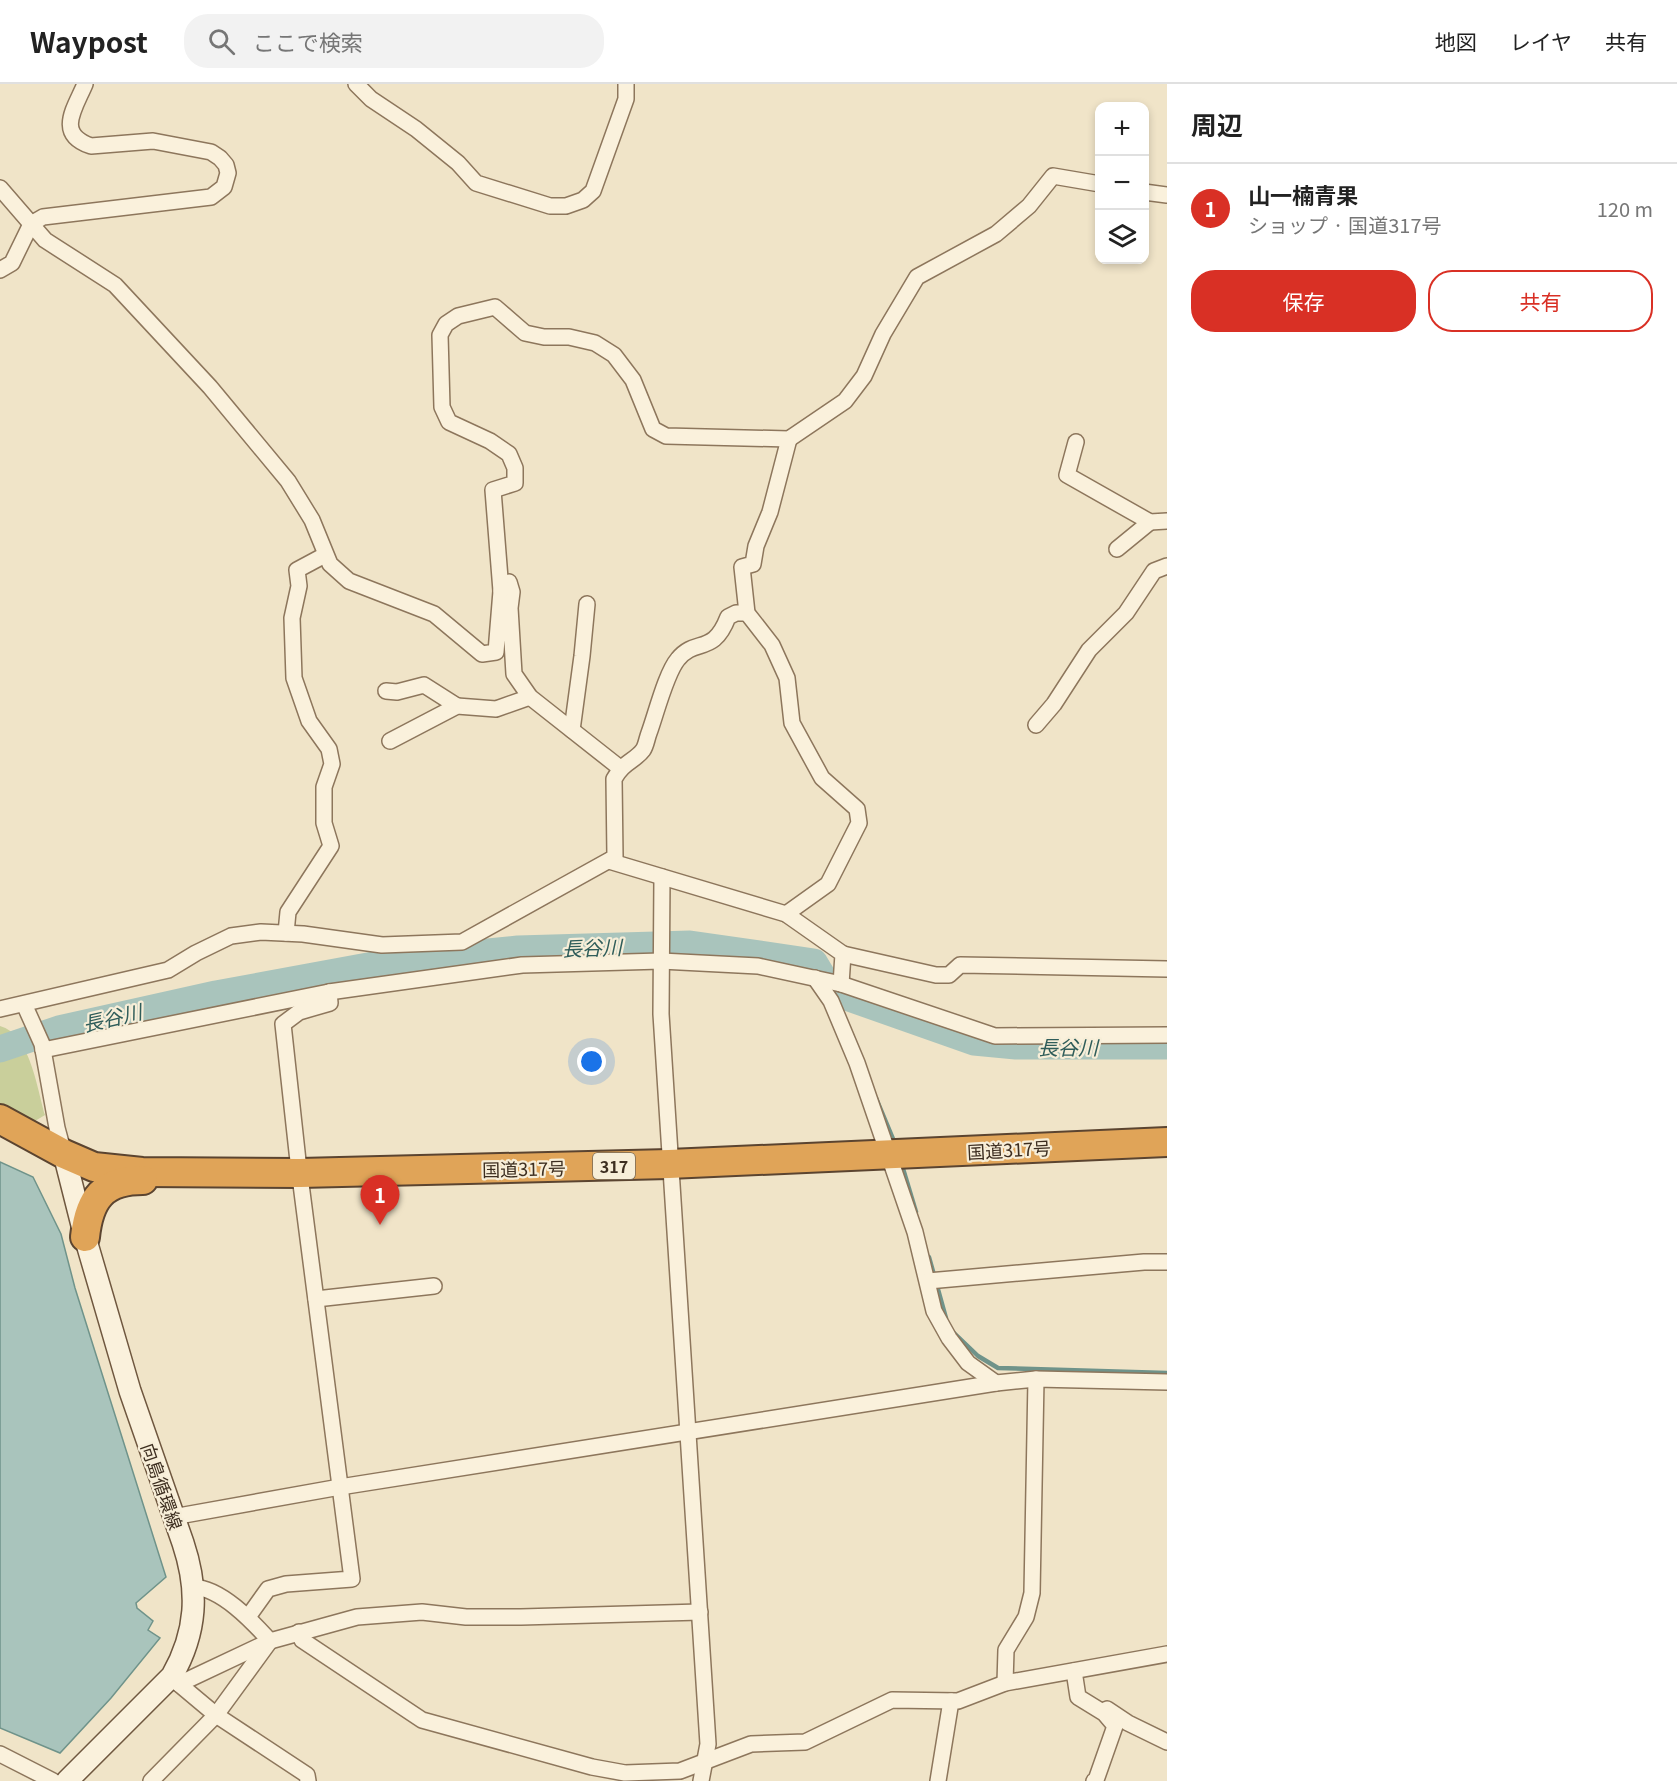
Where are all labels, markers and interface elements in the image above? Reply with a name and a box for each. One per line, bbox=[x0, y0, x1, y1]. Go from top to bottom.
search box bbox=[184, 14, 604, 68]
text: Waypost bbox=[30, 21, 148, 61]
icon: search bbox=[205, 25, 238, 58]
text: ここで検索 bbox=[253, 25, 363, 57]
text: 地図 bbox=[1435, 26, 1477, 56]
text: レイヤ bbox=[1510, 26, 1572, 56]
text: 共有 bbox=[1605, 26, 1647, 56]
map controls bbox=[1095, 102, 1149, 264]
button: + bbox=[1095, 102, 1149, 156]
text: 周辺 bbox=[1191, 105, 1243, 142]
button: − bbox=[1095, 156, 1149, 210]
text: 山一楠青果 bbox=[1248, 178, 1358, 210]
text: 1 bbox=[1205, 194, 1216, 223]
text: 120 m bbox=[1597, 194, 1653, 223]
button: layers bbox=[1095, 210, 1149, 264]
text: ショップ · 国道317号 bbox=[1248, 210, 1441, 239]
button: 保存 bbox=[1191, 270, 1416, 332]
button: 共有 bbox=[1428, 270, 1653, 332]
water label: 長谷川 bbox=[562, 931, 624, 963]
water label: 長谷川 bbox=[80, 996, 146, 1038]
water label: 長谷川 bbox=[1038, 1032, 1100, 1061]
your location bbox=[577, 1047, 606, 1076]
street label: 国道317号 bbox=[966, 1134, 1052, 1164]
road number: 317 bbox=[593, 1153, 635, 1179]
street label: 国道317号 bbox=[482, 1154, 566, 1182]
pin: 1 bbox=[360, 1176, 400, 1225]
street label: 向島循環線 bbox=[136, 1439, 190, 1533]

